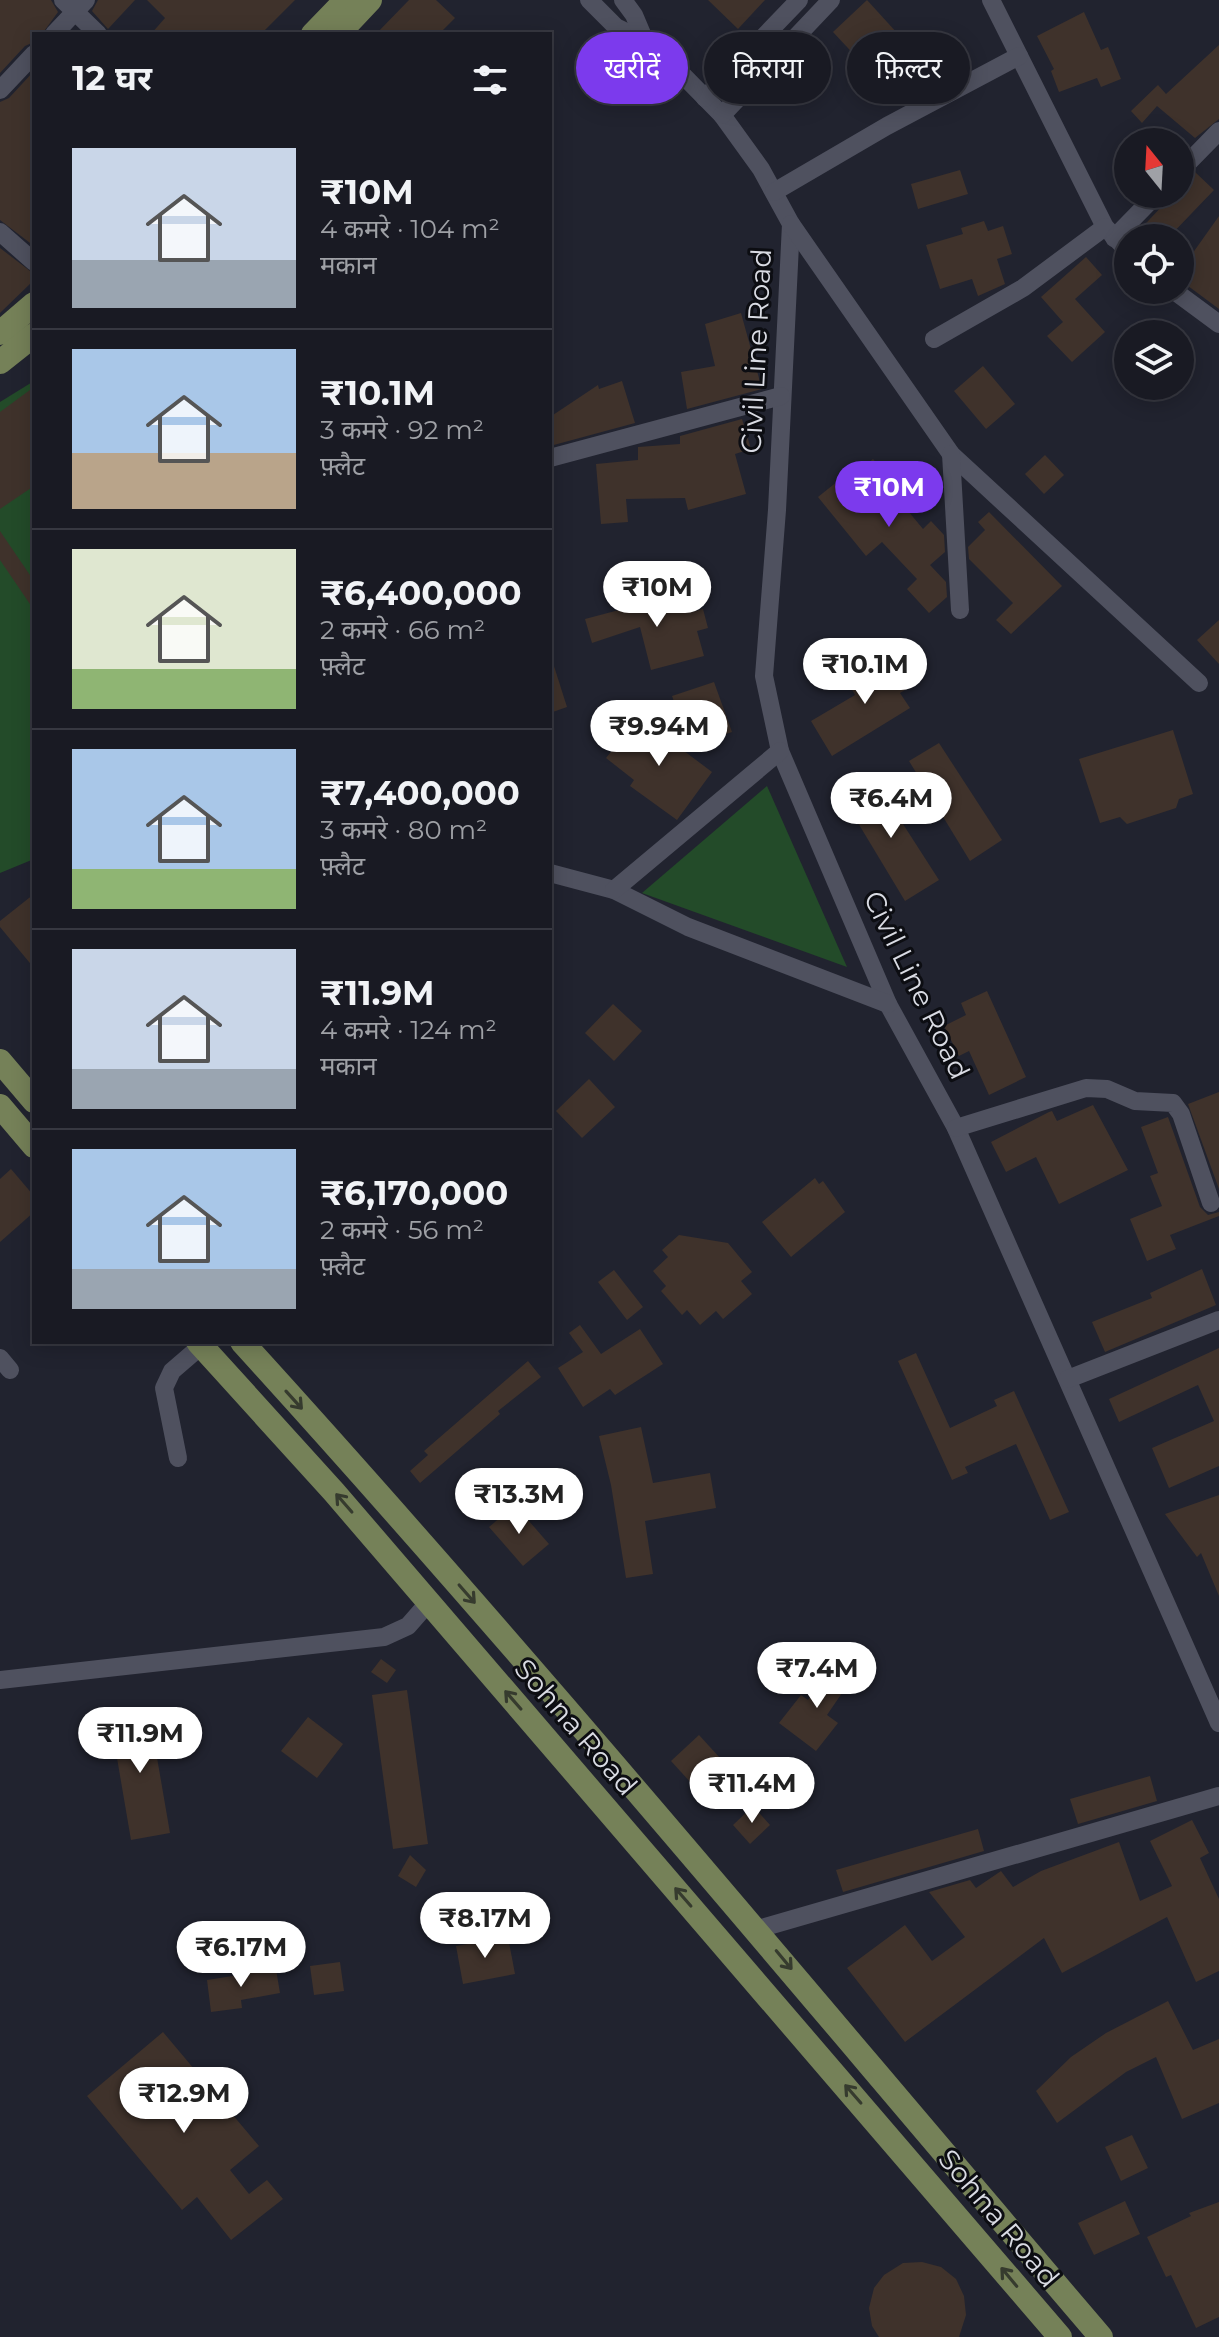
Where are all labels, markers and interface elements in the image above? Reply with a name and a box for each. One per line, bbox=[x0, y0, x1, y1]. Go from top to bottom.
chip: खरीदें bbox=[576, 32, 688, 104]
chip: किराया bbox=[704, 32, 831, 104]
chip: फ़िल्टर bbox=[847, 32, 970, 104]
text: 12 घर bbox=[72, 57, 152, 99]
icon: filters bbox=[468, 58, 512, 102]
north arrow bbox=[1114, 128, 1194, 208]
map controls bbox=[1114, 128, 1194, 400]
text: ₹10M bbox=[320, 171, 414, 213]
icon: home bbox=[136, 180, 232, 276]
text: 4 कमरे · 104 m² bbox=[320, 213, 500, 245]
button: locate bbox=[1114, 224, 1194, 304]
street label: Civil Line Road bbox=[734, 248, 778, 454]
text: मकान bbox=[320, 249, 377, 281]
button: layers bbox=[1114, 320, 1194, 400]
text: ₹10.1M bbox=[320, 372, 435, 414]
icon: home bbox=[136, 381, 232, 477]
text: 3 कमरे · 92 m² bbox=[320, 414, 484, 446]
text: फ़्लैट bbox=[320, 450, 365, 482]
pin: ₹10M bbox=[842, 461, 936, 529]
text: ₹10M bbox=[853, 471, 925, 503]
pin: ₹10M bbox=[610, 561, 704, 629]
text: ₹10M bbox=[621, 571, 693, 603]
text: ₹6,400,000 bbox=[320, 572, 522, 614]
icon: home bbox=[136, 581, 232, 677]
text: 2 कमरे · 66 m² bbox=[320, 614, 485, 646]
pin: ₹10.1M bbox=[800, 638, 930, 706]
text: ₹10.1M bbox=[821, 648, 909, 680]
text: फ़्लैट bbox=[320, 650, 365, 682]
pin: ₹9.94M bbox=[594, 700, 724, 768]
text: ₹9.94M bbox=[608, 710, 710, 742]
text: ₹7,400,000 bbox=[320, 772, 520, 814]
pin: ₹6.4M bbox=[835, 772, 947, 840]
icon: home bbox=[136, 781, 232, 877]
text: ₹6.4M bbox=[849, 782, 933, 814]
text: 3 कमरे · 80 m² bbox=[320, 814, 487, 846]
text: फ़्लैट bbox=[320, 850, 365, 882]
street label: Civil Line Road bbox=[857, 885, 977, 1085]
text: ₹11.9M bbox=[320, 972, 435, 1014]
icon: home bbox=[136, 981, 232, 1077]
text: 4 कमरे · 124 m² bbox=[320, 1014, 497, 1046]
text: मकान bbox=[320, 1050, 377, 1082]
text: ₹6,170,000 bbox=[320, 1172, 508, 1214]
icon: home bbox=[136, 1181, 232, 1277]
text: 2 कमरे · 56 m² bbox=[320, 1214, 484, 1246]
text: फ़्लैट bbox=[320, 1250, 365, 1282]
one-way arrow bbox=[285, 1389, 303, 1409]
pin: ₹13.3M bbox=[454, 1468, 584, 1536]
text: ₹13.3M bbox=[473, 1478, 565, 1510]
one-way arrow bbox=[335, 1493, 353, 1513]
one-way arrow bbox=[457, 1584, 475, 1604]
pin: ₹7.4M bbox=[761, 1642, 873, 1710]
street label: Sohna Road bbox=[508, 1652, 644, 1802]
text: ₹7.4M bbox=[775, 1652, 859, 1684]
one-way arrow bbox=[504, 1690, 522, 1711]
pin: ₹11.9M bbox=[75, 1707, 205, 1775]
text: ₹11.9M bbox=[96, 1717, 184, 1749]
pin: ₹11.4M bbox=[687, 1757, 817, 1825]
text: ₹11.4M bbox=[708, 1767, 796, 1799]
one-way arrow bbox=[674, 1887, 692, 1908]
pin: ₹8.17M bbox=[420, 1892, 550, 1960]
text: ₹8.17M bbox=[438, 1902, 532, 1934]
pin: ₹6.17M bbox=[176, 1921, 306, 1989]
text: ₹6.17M bbox=[195, 1931, 287, 1963]
one-way arrow bbox=[775, 1949, 792, 1970]
pin: ₹12.9M bbox=[119, 2067, 249, 2135]
text: ₹12.9M bbox=[138, 2077, 231, 2109]
one-way arrow bbox=[844, 2084, 862, 2104]
street label: Sohna Road bbox=[931, 2142, 1067, 2294]
one-way arrow bbox=[1000, 2268, 1018, 2288]

